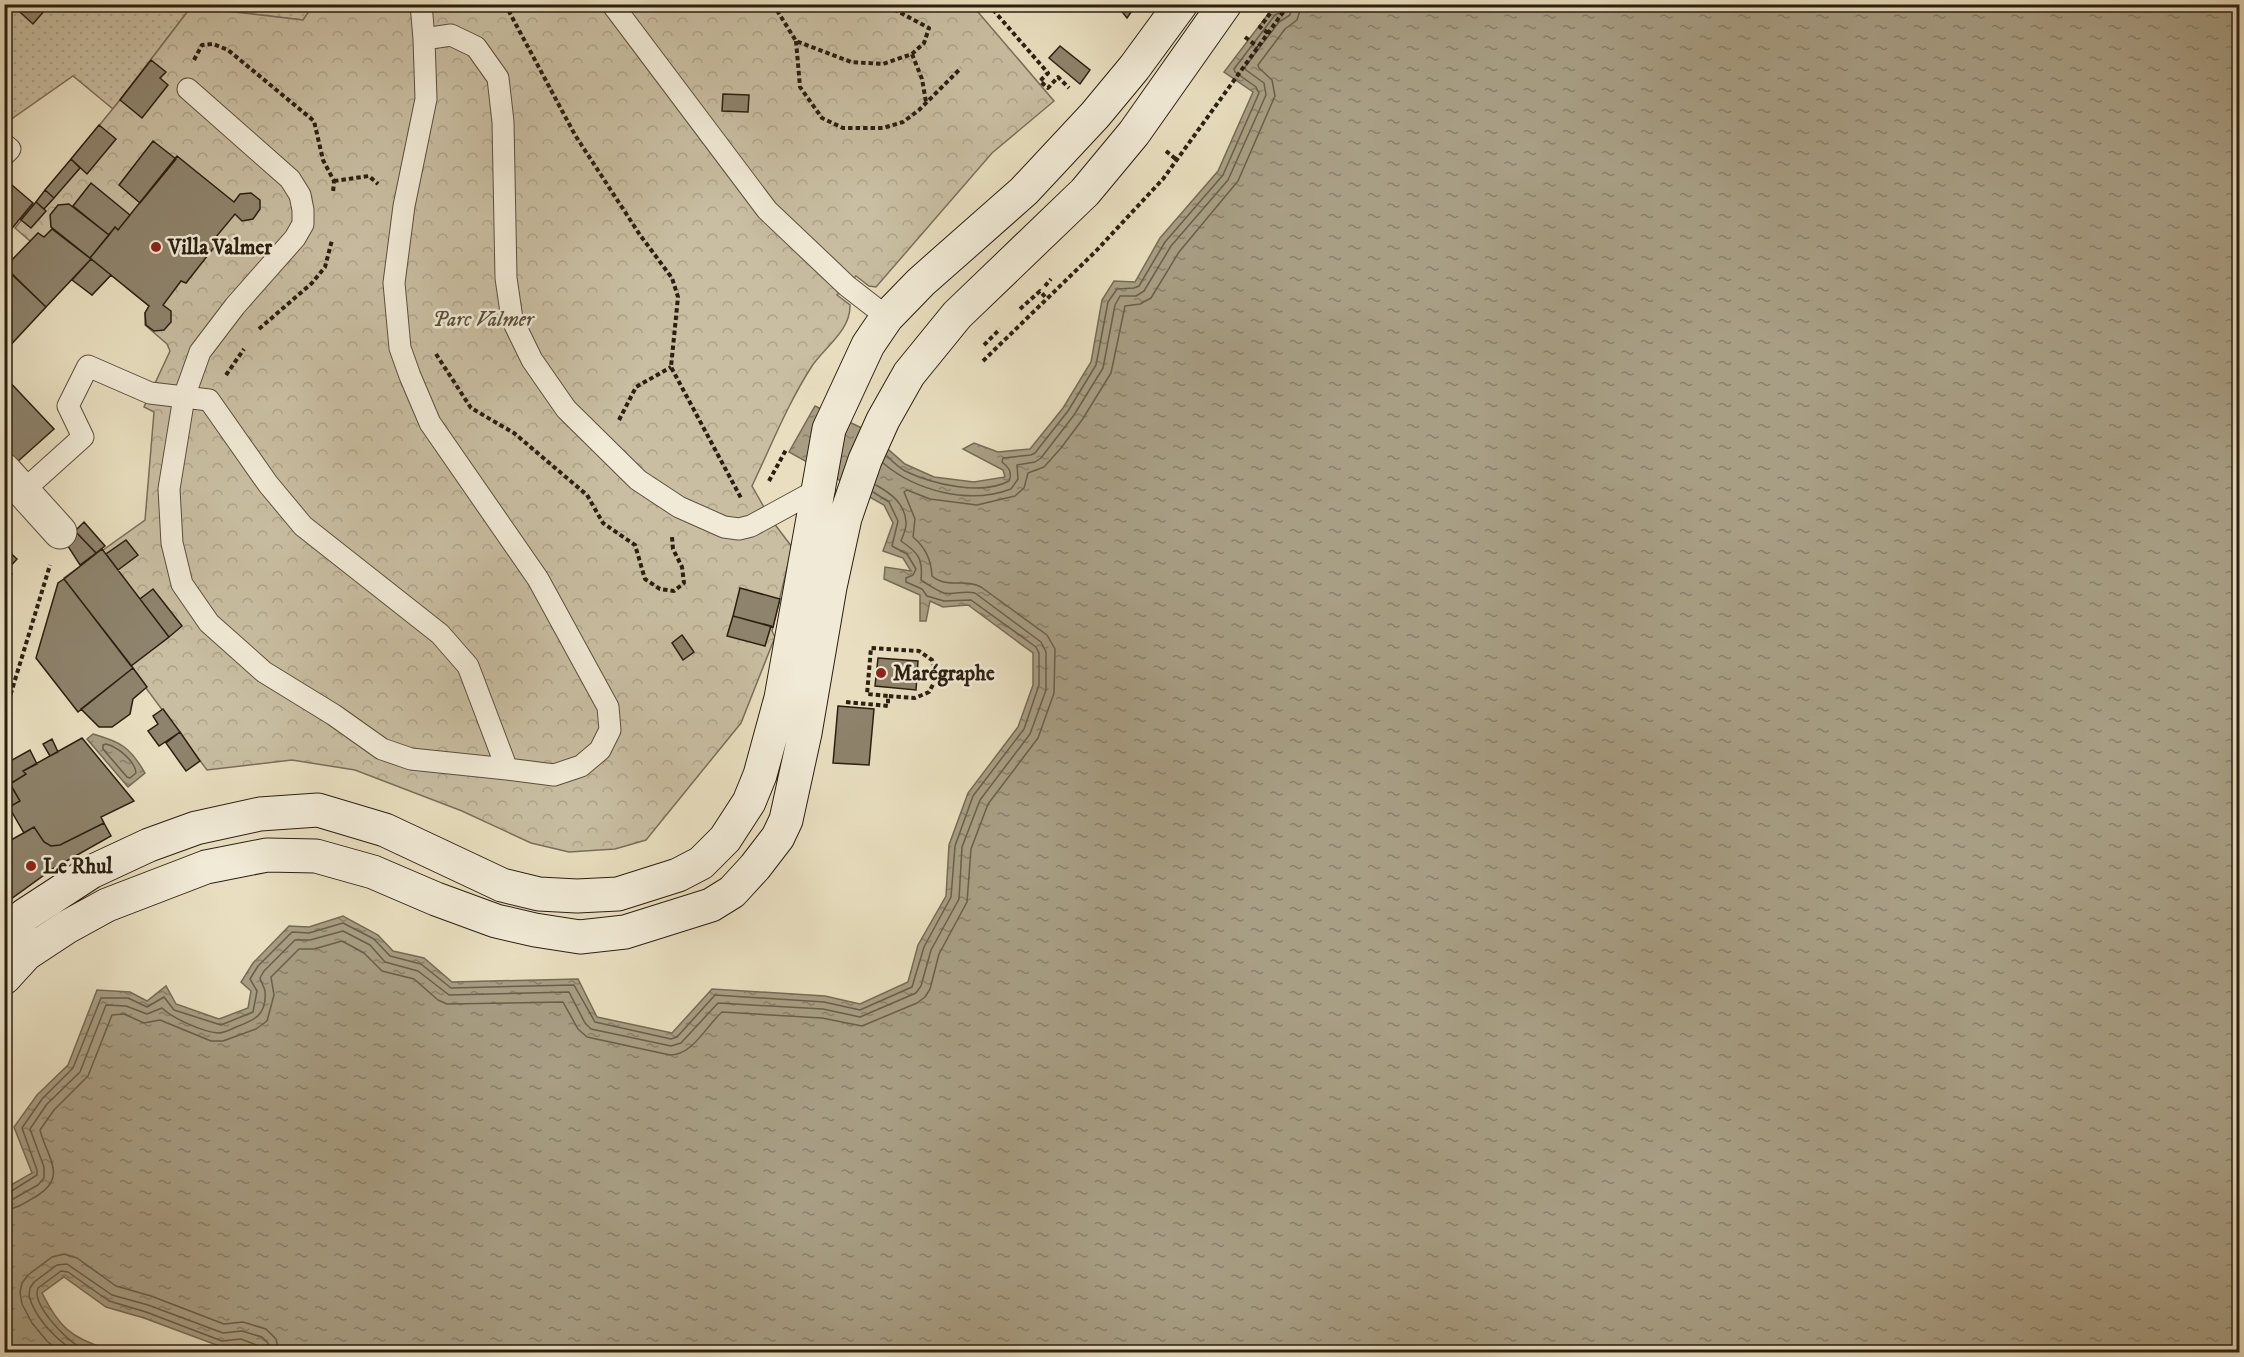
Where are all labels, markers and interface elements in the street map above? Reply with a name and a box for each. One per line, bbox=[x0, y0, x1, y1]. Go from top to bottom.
place label: Villa Valmer bbox=[167, 235, 273, 261]
marker: Villa Valmer bbox=[149, 240, 163, 254]
park label: Parc Valmer bbox=[433, 307, 535, 333]
place label: Marégraphe bbox=[893, 661, 995, 687]
marker: Marégraphe bbox=[874, 666, 888, 680]
place label: Le Rhul bbox=[43, 854, 113, 880]
marker: Le Rhul bbox=[24, 859, 38, 873]

